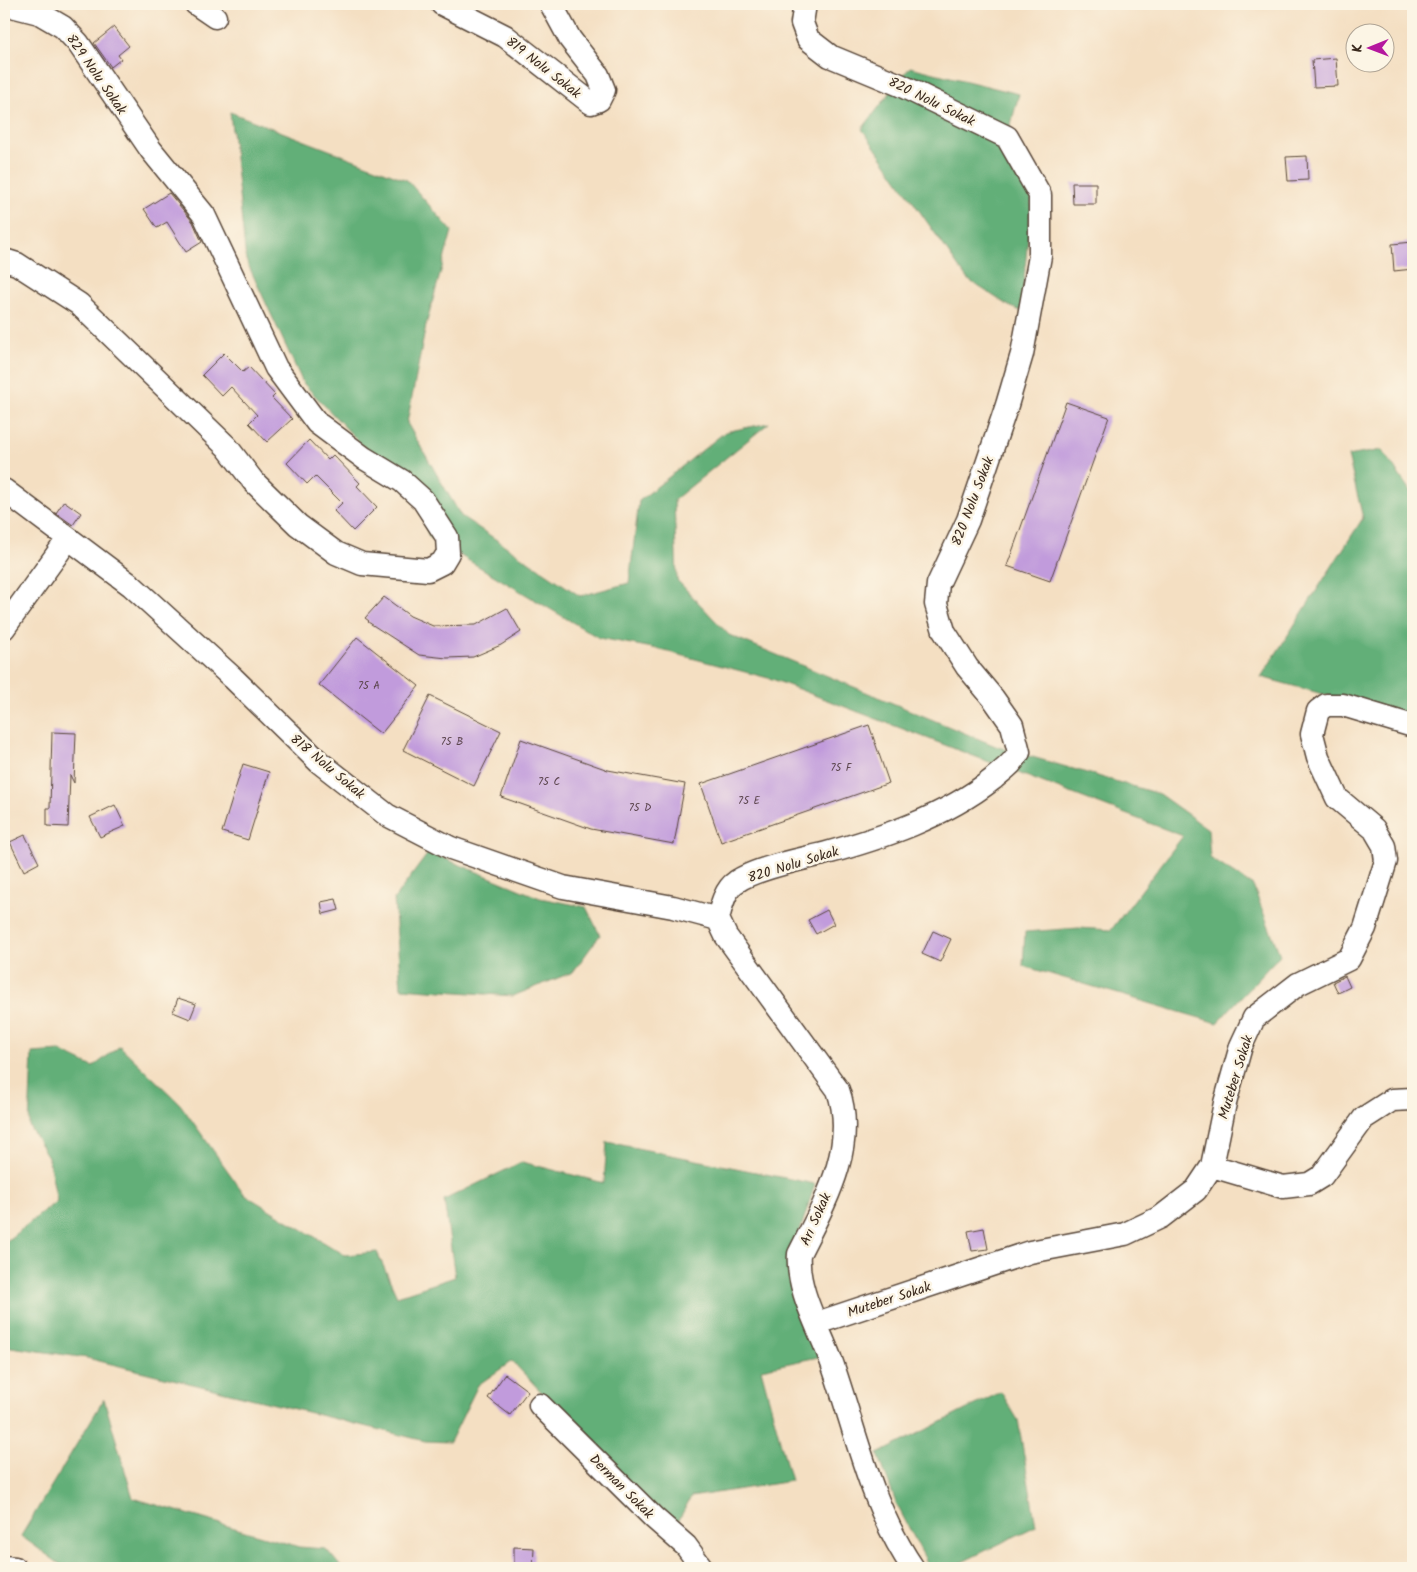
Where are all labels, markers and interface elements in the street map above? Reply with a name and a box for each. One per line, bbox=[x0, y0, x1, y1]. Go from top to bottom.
north arrow bbox=[1344, 22, 1394, 72]
street label: 829 Nolu Sokak bbox=[60, 30, 132, 120]
street label: 819 Nolu Sokak bbox=[501, 31, 586, 105]
text: K bbox=[1347, 43, 1369, 53]
street label: 820 Nolu Sokak bbox=[884, 71, 979, 133]
street label: 820 Nolu Sokak bbox=[946, 453, 1000, 549]
house number: 75 A bbox=[358, 677, 380, 695]
street label: 818 Nolu Sokak bbox=[285, 729, 370, 805]
house number: 75 B bbox=[441, 733, 463, 751]
house number: 75 F bbox=[830, 759, 853, 777]
house number: 75 C bbox=[538, 773, 560, 791]
house number: 75 E bbox=[738, 792, 760, 810]
house number: 75 D bbox=[629, 799, 651, 817]
street label: 820 Nolu Sokak bbox=[745, 841, 842, 889]
street label: Muteber Sokak bbox=[1213, 1032, 1259, 1122]
street label: Arı Sokak bbox=[795, 1189, 838, 1249]
street label: Muteber Sokak bbox=[845, 1276, 934, 1324]
street label: Derman Sokak bbox=[584, 1449, 659, 1525]

